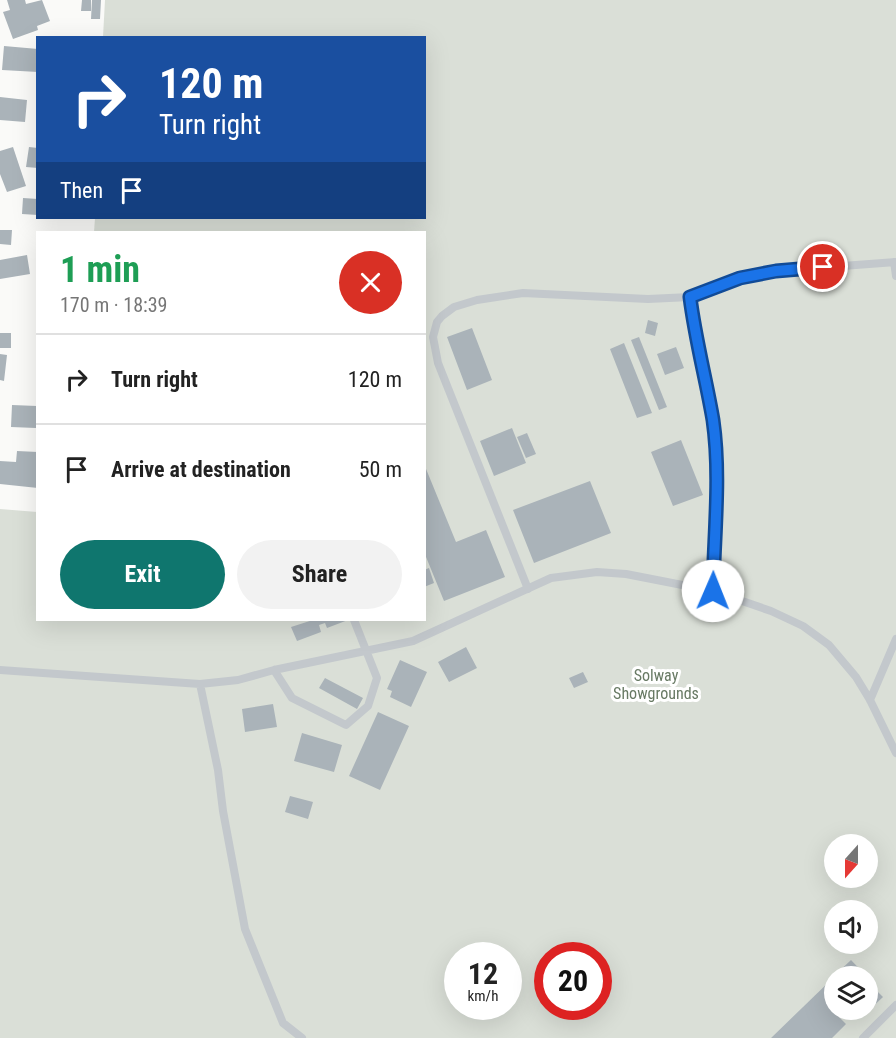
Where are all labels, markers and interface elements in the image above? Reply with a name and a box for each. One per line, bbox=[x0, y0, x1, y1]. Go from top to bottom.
text: 120 m bbox=[159, 59, 264, 108]
icon: right bbox=[60, 60, 138, 138]
text: Turn right bbox=[159, 109, 261, 141]
icon: arrive bbox=[115, 174, 148, 207]
text: Then bbox=[60, 178, 103, 203]
pin bbox=[797, 241, 848, 292]
text: 1 min bbox=[60, 249, 140, 291]
icon: arrive bbox=[806, 250, 839, 283]
button: close bbox=[339, 251, 402, 314]
text: 170 m · 18:39 bbox=[60, 293, 167, 317]
icon: right bbox=[60, 363, 93, 396]
text: Turn right bbox=[111, 367, 198, 392]
text: 120 m bbox=[348, 367, 402, 392]
icon: arrive bbox=[60, 453, 93, 486]
text: Arrive at destination bbox=[111, 457, 291, 482]
text: 50 m bbox=[359, 457, 402, 482]
button: Exit bbox=[60, 540, 225, 609]
button: Share bbox=[237, 540, 402, 609]
position arrow bbox=[681, 559, 745, 623]
park label: Solway Showgrounds bbox=[613, 666, 699, 703]
north arrow bbox=[824, 834, 878, 888]
map controls bbox=[824, 834, 878, 1020]
button: sound bbox=[824, 900, 878, 954]
speed limit sign: 20 bbox=[534, 942, 612, 1020]
text: 12 bbox=[468, 956, 498, 991]
button: layers bbox=[824, 966, 878, 1020]
text: km/h bbox=[468, 987, 498, 1005]

